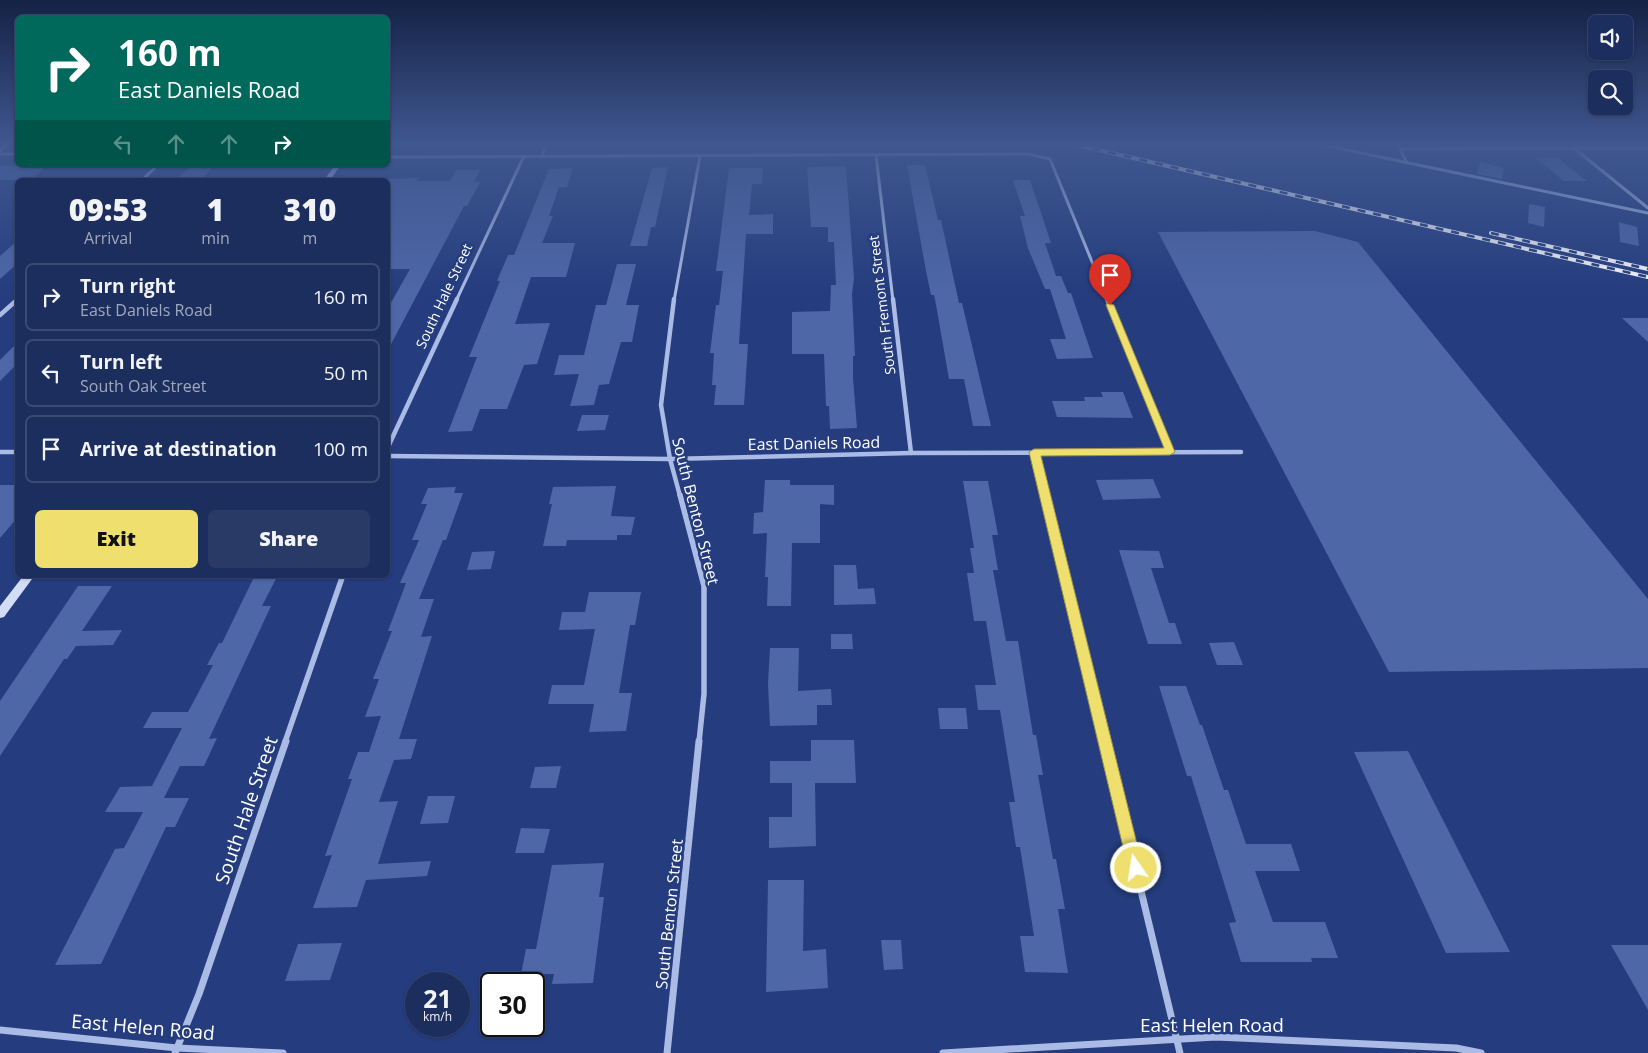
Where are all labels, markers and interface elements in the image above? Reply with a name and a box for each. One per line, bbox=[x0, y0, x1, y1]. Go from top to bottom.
map controls bbox=[1588, 15, 1633, 115]
button: sound bbox=[1588, 15, 1633, 60]
text: 160 m bbox=[118, 29, 222, 76]
icon: right bbox=[35, 35, 100, 100]
button: search bbox=[1588, 70, 1633, 115]
text: East Daniels Road bbox=[118, 74, 300, 104]
icon: left bbox=[109, 130, 137, 158]
icon: ahead bbox=[162, 130, 190, 158]
icon: ahead bbox=[215, 130, 243, 158]
icon: right bbox=[268, 130, 296, 158]
text: 09:53 bbox=[69, 189, 148, 230]
text: 1 bbox=[207, 189, 224, 230]
text: 310 bbox=[284, 189, 336, 230]
text: Arrival bbox=[84, 227, 132, 249]
text: min bbox=[201, 227, 230, 249]
text: m bbox=[303, 227, 317, 249]
street label: South Fremont Street bbox=[864, 234, 899, 376]
street label: South Hale Street bbox=[411, 240, 476, 352]
pin bbox=[1089, 254, 1131, 305]
icon: arrive bbox=[1096, 261, 1124, 289]
text: Turn right bbox=[80, 273, 175, 299]
icon: right bbox=[37, 283, 65, 311]
text: 160 m bbox=[313, 284, 368, 310]
text: East Daniels Road bbox=[80, 299, 213, 321]
text: Turn left bbox=[80, 349, 162, 375]
icon: left bbox=[37, 359, 65, 387]
text: 50 m bbox=[324, 360, 368, 386]
text: South Oak Street bbox=[80, 375, 206, 397]
street label: East Daniels Road bbox=[748, 431, 880, 455]
icon: arrive bbox=[37, 435, 65, 463]
street label: South Benton Street bbox=[667, 435, 725, 587]
text: Arrive at destination bbox=[80, 436, 277, 462]
text: 100 m bbox=[313, 436, 368, 462]
button: Exit bbox=[35, 510, 198, 568]
button: Share bbox=[208, 510, 370, 568]
street label: South Hale Street bbox=[208, 732, 284, 887]
street label: South Benton Street bbox=[650, 837, 688, 990]
position arrow bbox=[1109, 841, 1161, 893]
speed limit sign: 30 bbox=[480, 972, 545, 1037]
text: 21 bbox=[423, 981, 452, 1015]
street label: East Helen Road bbox=[70, 1008, 216, 1046]
text: km/h bbox=[423, 1008, 452, 1025]
street label: East Helen Road bbox=[1140, 1012, 1284, 1038]

